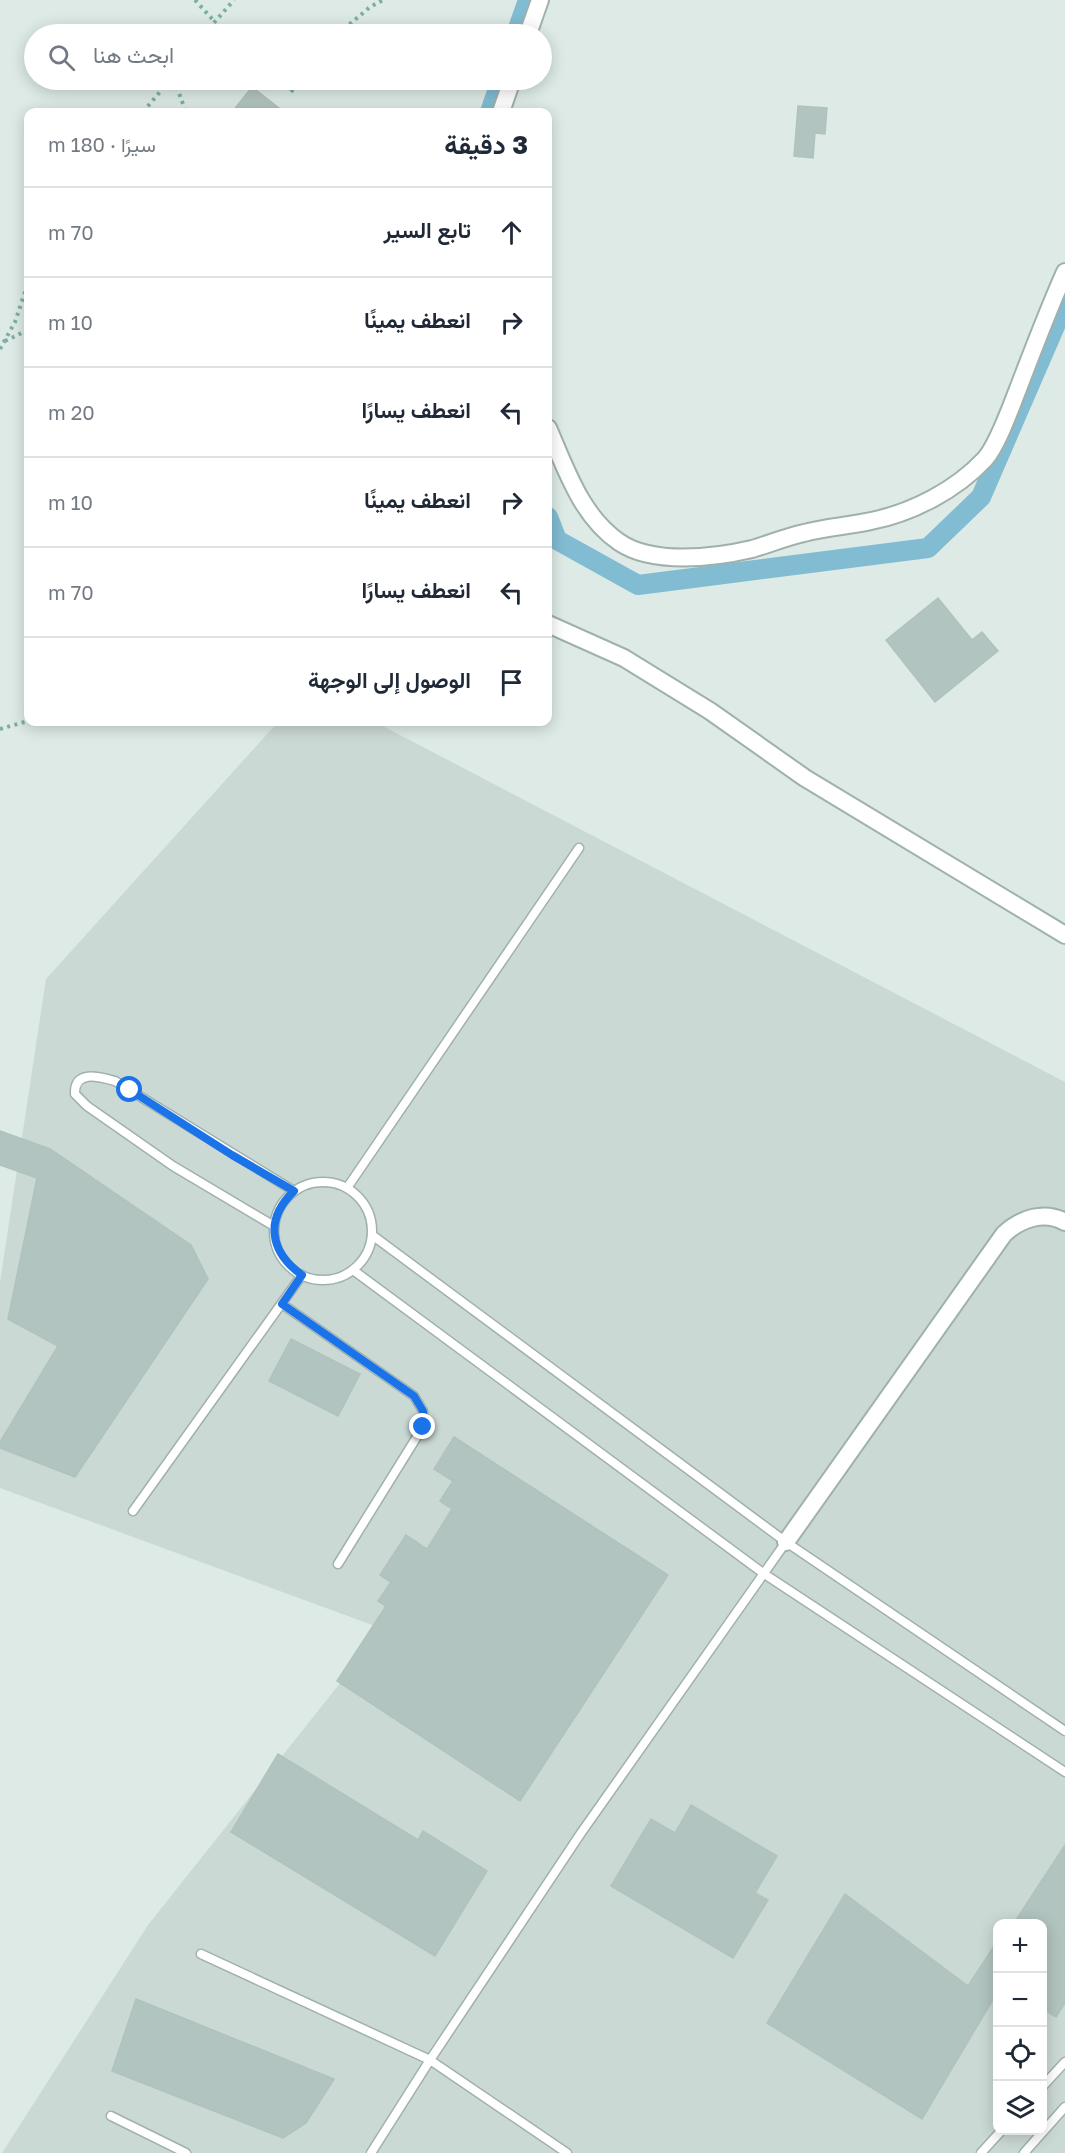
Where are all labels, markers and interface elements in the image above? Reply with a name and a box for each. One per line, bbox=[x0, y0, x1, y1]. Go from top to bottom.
search box bbox=[24, 24, 552, 90]
icon: search bbox=[45, 41, 78, 74]
text: ابحث هنا bbox=[93, 41, 174, 68]
text: 3 دقيقة bbox=[444, 129, 528, 160]
text: سيرًا · 180 m bbox=[48, 132, 156, 156]
text: تابع السير bbox=[383, 216, 471, 243]
icon: ahead bbox=[495, 216, 528, 249]
text: 70 m bbox=[48, 220, 94, 244]
text: انعطف يمينًا bbox=[364, 306, 471, 333]
icon: right bbox=[495, 306, 528, 339]
text: 10 m bbox=[48, 310, 93, 334]
text: انعطف يسارًا bbox=[361, 396, 471, 423]
icon: left bbox=[495, 396, 528, 429]
text: 20 m bbox=[48, 400, 95, 424]
text: انعطف يمينًا bbox=[364, 486, 471, 513]
icon: right bbox=[495, 486, 528, 519]
text: 10 m bbox=[48, 490, 93, 514]
text: انعطف يسارًا bbox=[361, 576, 471, 603]
icon: left bbox=[495, 576, 528, 609]
text: 70 m bbox=[48, 580, 94, 604]
text: الوصول إلى الوجهة bbox=[308, 666, 471, 693]
icon: arrive bbox=[495, 666, 528, 699]
route start bbox=[116, 1076, 142, 1102]
route end bbox=[409, 1413, 435, 1439]
map controls bbox=[993, 1919, 1047, 2135]
button: + bbox=[993, 1919, 1047, 1973]
button: − bbox=[993, 1973, 1047, 2027]
button: locate bbox=[993, 2027, 1047, 2081]
button: layers bbox=[993, 2081, 1047, 2135]

